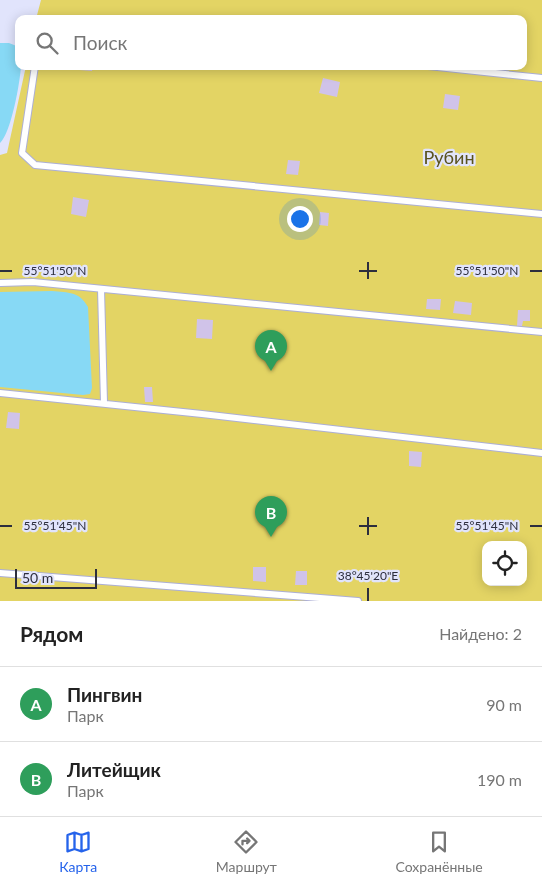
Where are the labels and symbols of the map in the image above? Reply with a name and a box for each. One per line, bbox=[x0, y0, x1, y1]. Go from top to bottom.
park label: Рубин bbox=[423, 146, 475, 168]
your location bbox=[287, 206, 313, 232]
text: 55°51'50"N bbox=[24, 263, 86, 278]
text: 55°51'50"N bbox=[456, 263, 518, 278]
pin: A bbox=[255, 330, 287, 371]
pin: B bbox=[255, 496, 287, 537]
text: 55°51'45"N bbox=[24, 518, 86, 533]
text: 55°51'45"N bbox=[456, 518, 518, 533]
scale bar bbox=[15, 566, 98, 589]
text: 38°45'20"E bbox=[338, 568, 398, 583]

